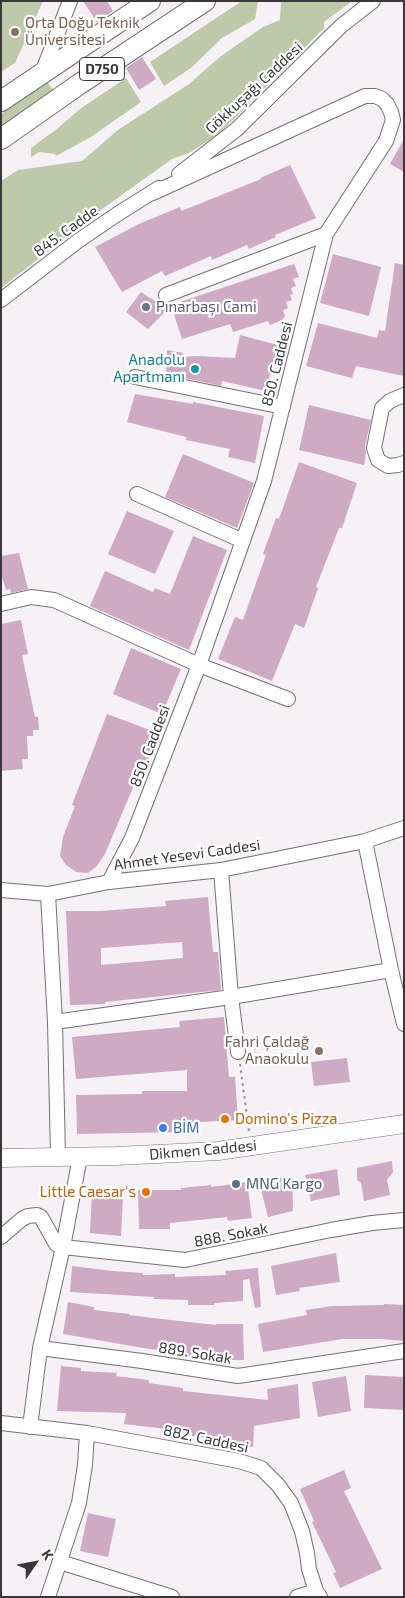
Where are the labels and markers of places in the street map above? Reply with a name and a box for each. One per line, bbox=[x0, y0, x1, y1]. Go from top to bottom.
place label: Orta Doğu Teknik Üniversitesi bbox=[25, 14, 140, 49]
marker: Orta Doğu Teknik Üniversitesi bbox=[9, 26, 21, 38]
place label: Pınarbaşı Cami bbox=[156, 298, 257, 316]
marker: Pınarbaşı Cami bbox=[140, 301, 152, 313]
place label: Anadolu Apartmanı bbox=[113, 351, 185, 386]
marker: Anadolu Apartmanı bbox=[189, 363, 201, 375]
place label: Fahri Çaldağ Anaokulu bbox=[225, 1033, 309, 1068]
marker: Fahri Çaldağ Anaokulu bbox=[313, 1045, 325, 1057]
place label: Domino's Pizza bbox=[235, 1110, 338, 1128]
marker: Domino's Pizza bbox=[219, 1113, 231, 1125]
place label: BİM bbox=[173, 1119, 199, 1137]
marker: BİM bbox=[157, 1122, 169, 1134]
place label: MNG Kargo bbox=[246, 1175, 322, 1193]
marker: MNG Kargo bbox=[230, 1178, 242, 1190]
place label: Little Caesar's bbox=[40, 1183, 136, 1201]
marker: Little Caesar's bbox=[140, 1186, 152, 1198]

